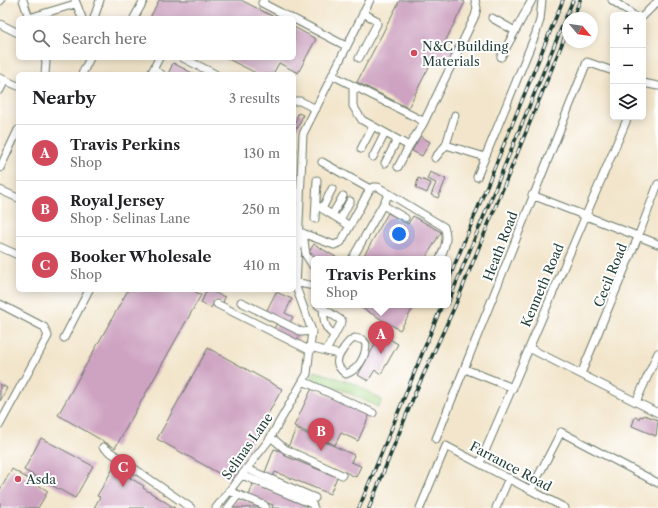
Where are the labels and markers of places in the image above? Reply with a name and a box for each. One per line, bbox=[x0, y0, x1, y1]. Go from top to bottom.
place label: N&C Building Materials bbox=[422, 38, 508, 69]
marker: N&C Building Materials bbox=[409, 48, 419, 58]
pin: A bbox=[368, 321, 394, 354]
pin: B bbox=[308, 418, 334, 451]
pin: C bbox=[110, 454, 136, 487]
place label: Asda bbox=[25, 471, 56, 487]
marker: Asda bbox=[13, 474, 23, 484]

